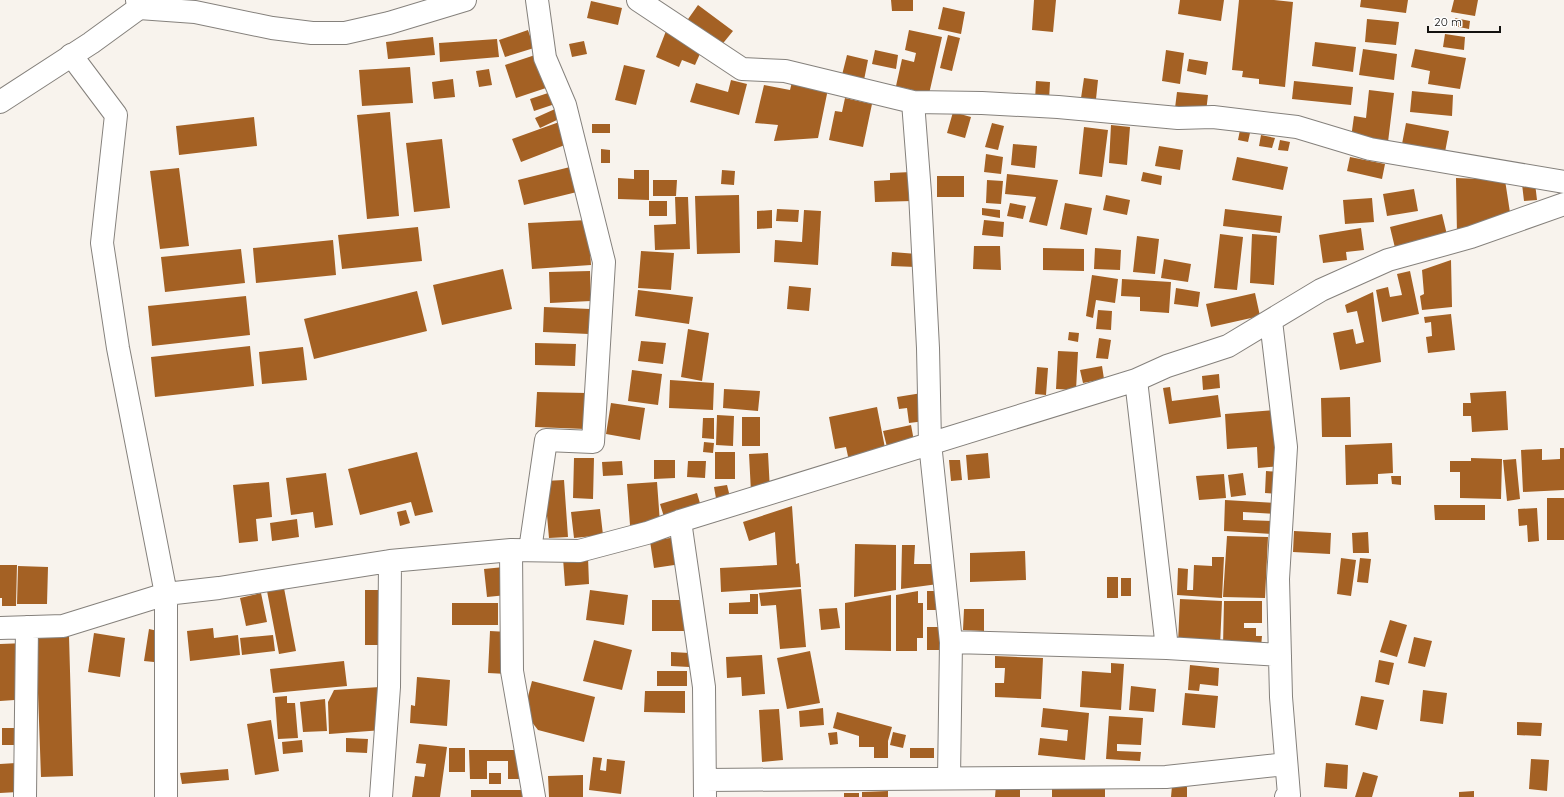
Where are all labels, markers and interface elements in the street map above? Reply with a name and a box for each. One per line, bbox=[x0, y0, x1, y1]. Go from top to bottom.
scale bar bbox=[1428, 8, 1500, 34]
text: 20 m bbox=[1434, 14, 1462, 29]

